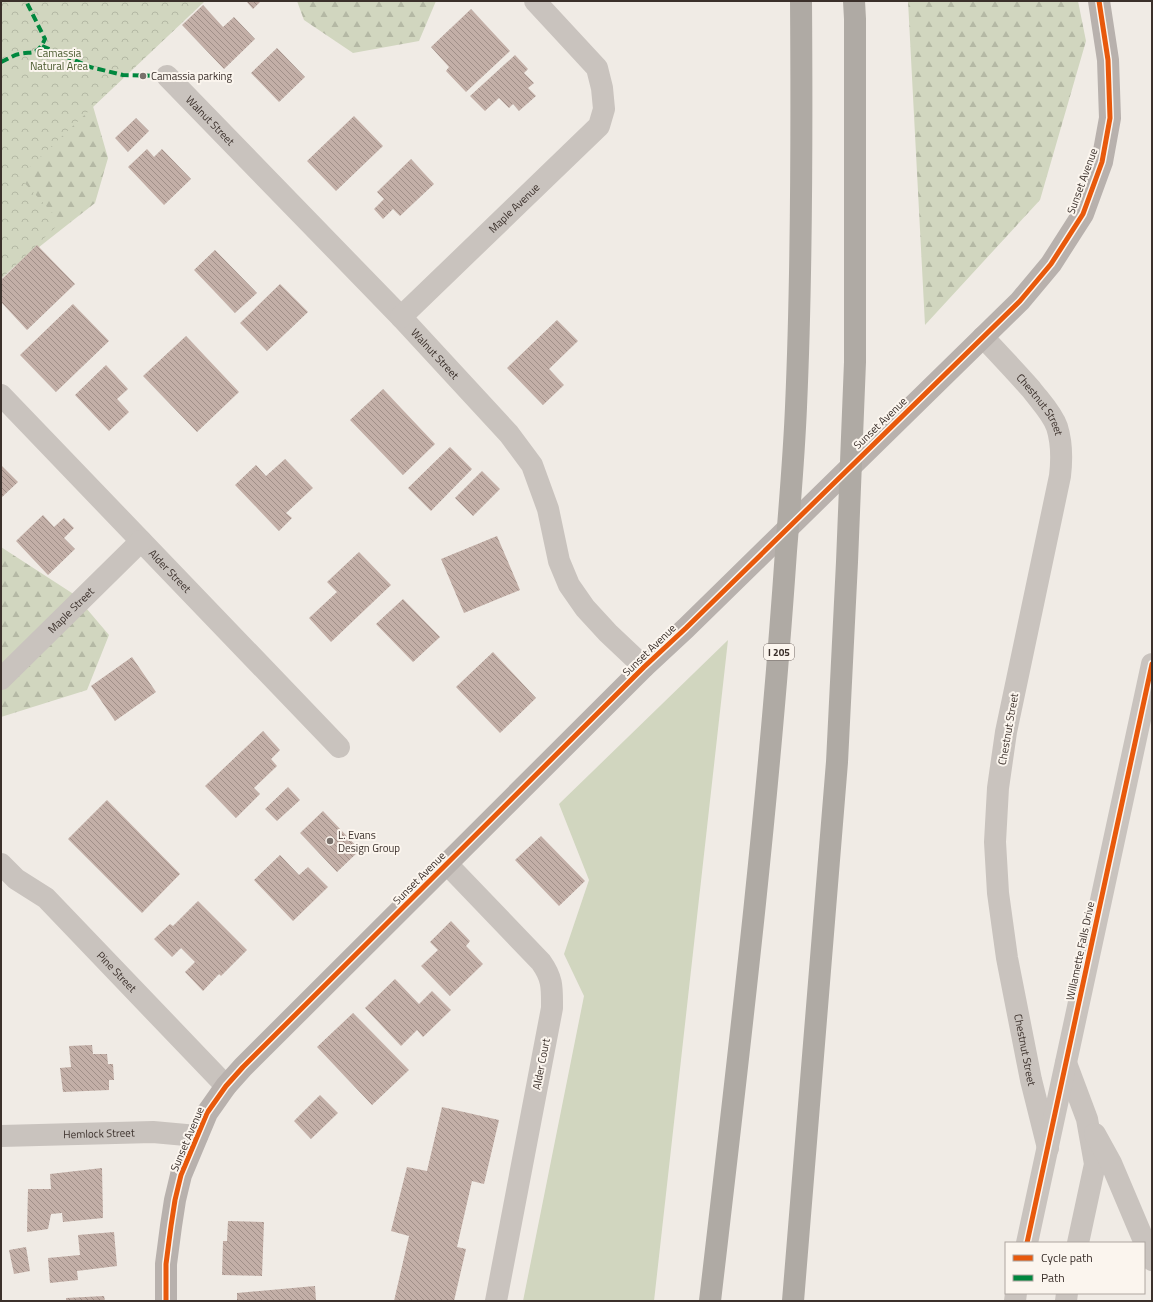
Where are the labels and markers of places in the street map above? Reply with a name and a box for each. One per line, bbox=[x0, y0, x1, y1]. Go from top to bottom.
place label: Camassia parking bbox=[151, 68, 232, 84]
marker: Camassia parking bbox=[138, 71, 148, 81]
place label: L. Evans Design Group bbox=[338, 827, 400, 856]
marker: L. Evans Design Group bbox=[325, 836, 335, 846]

